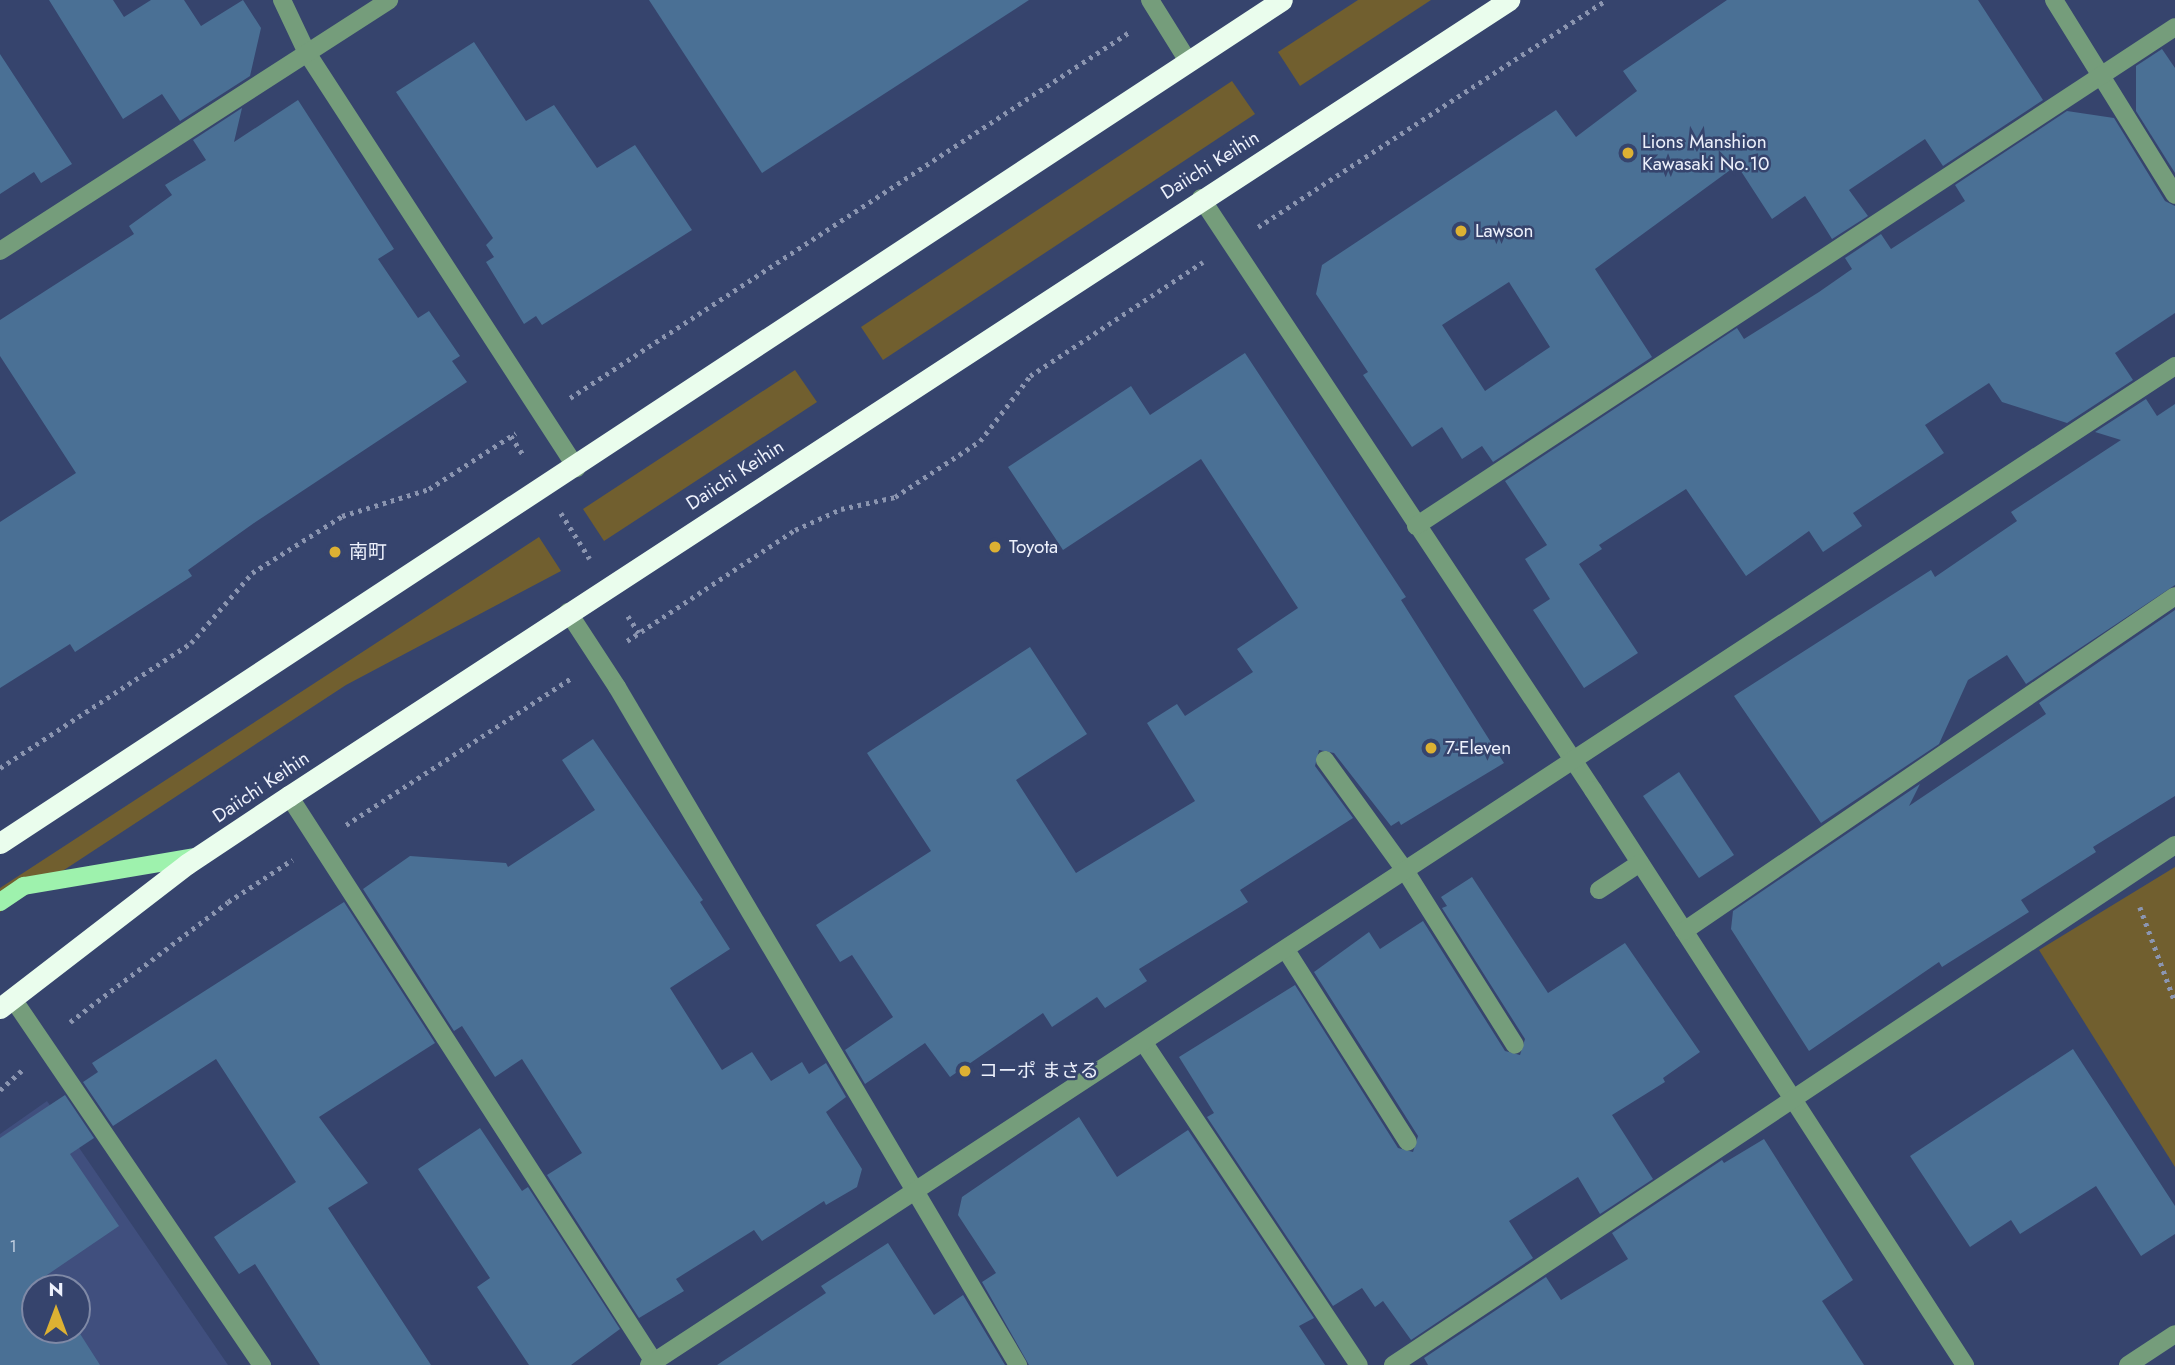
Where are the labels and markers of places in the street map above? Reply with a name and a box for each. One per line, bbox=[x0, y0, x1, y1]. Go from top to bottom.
place label: Lions Manshion Kawasaki No.10 bbox=[1642, 131, 1769, 175]
marker: Lions Manshion Kawasaki No.10 bbox=[1620, 145, 1636, 161]
place label: Lawson bbox=[1475, 220, 1534, 242]
marker: Lawson bbox=[1453, 223, 1469, 239]
place label: Toyota bbox=[1009, 536, 1058, 558]
marker: Toyota bbox=[987, 539, 1003, 555]
place label: 南町 bbox=[349, 541, 387, 563]
marker: 南町 bbox=[327, 544, 343, 560]
place label: 7-Eleven bbox=[1445, 737, 1511, 759]
marker: 7-Eleven bbox=[1423, 740, 1439, 756]
place label: コーポ まさる bbox=[979, 1060, 1099, 1082]
marker: コーポ まさる bbox=[957, 1063, 973, 1079]

